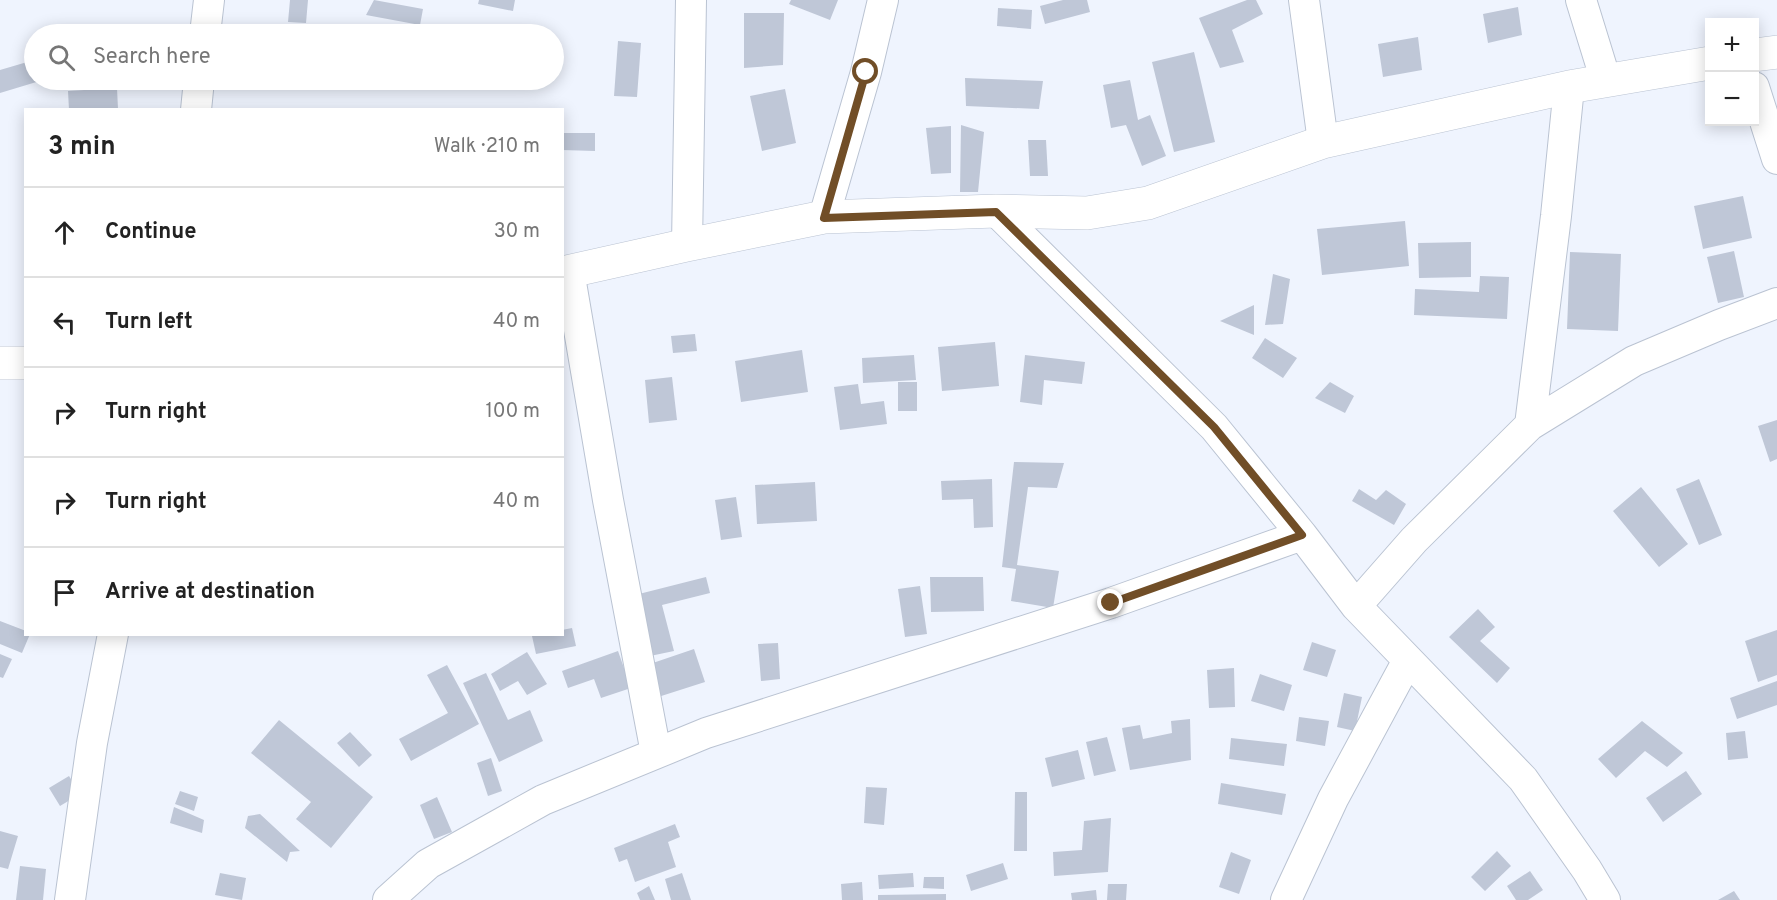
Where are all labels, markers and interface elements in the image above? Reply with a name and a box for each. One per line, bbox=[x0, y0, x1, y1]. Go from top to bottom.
map controls bbox=[1705, 18, 1759, 126]
button: + bbox=[1705, 18, 1759, 72]
search box bbox=[24, 24, 564, 90]
icon: search bbox=[45, 41, 78, 74]
text: Search here bbox=[93, 44, 211, 71]
route start bbox=[852, 58, 878, 84]
button: − bbox=[1705, 72, 1759, 126]
text: 3 min bbox=[48, 131, 116, 164]
text: Walk · 210 m bbox=[434, 134, 540, 160]
icon: ahead bbox=[48, 216, 81, 249]
text: Continue bbox=[105, 219, 196, 246]
text: 30 m bbox=[494, 219, 540, 245]
icon: left bbox=[48, 306, 81, 339]
text: Turn left bbox=[105, 309, 193, 336]
text: 40 m bbox=[493, 309, 540, 335]
icon: right bbox=[48, 396, 81, 429]
text: Turn right bbox=[105, 399, 207, 426]
text: 100 m bbox=[485, 399, 540, 425]
icon: right bbox=[48, 486, 81, 519]
text: Turn right bbox=[105, 489, 207, 516]
text: 40 m bbox=[493, 489, 540, 515]
icon: arrive bbox=[48, 576, 81, 609]
text: Arrive at destination bbox=[105, 579, 315, 606]
route end bbox=[1097, 589, 1123, 615]

